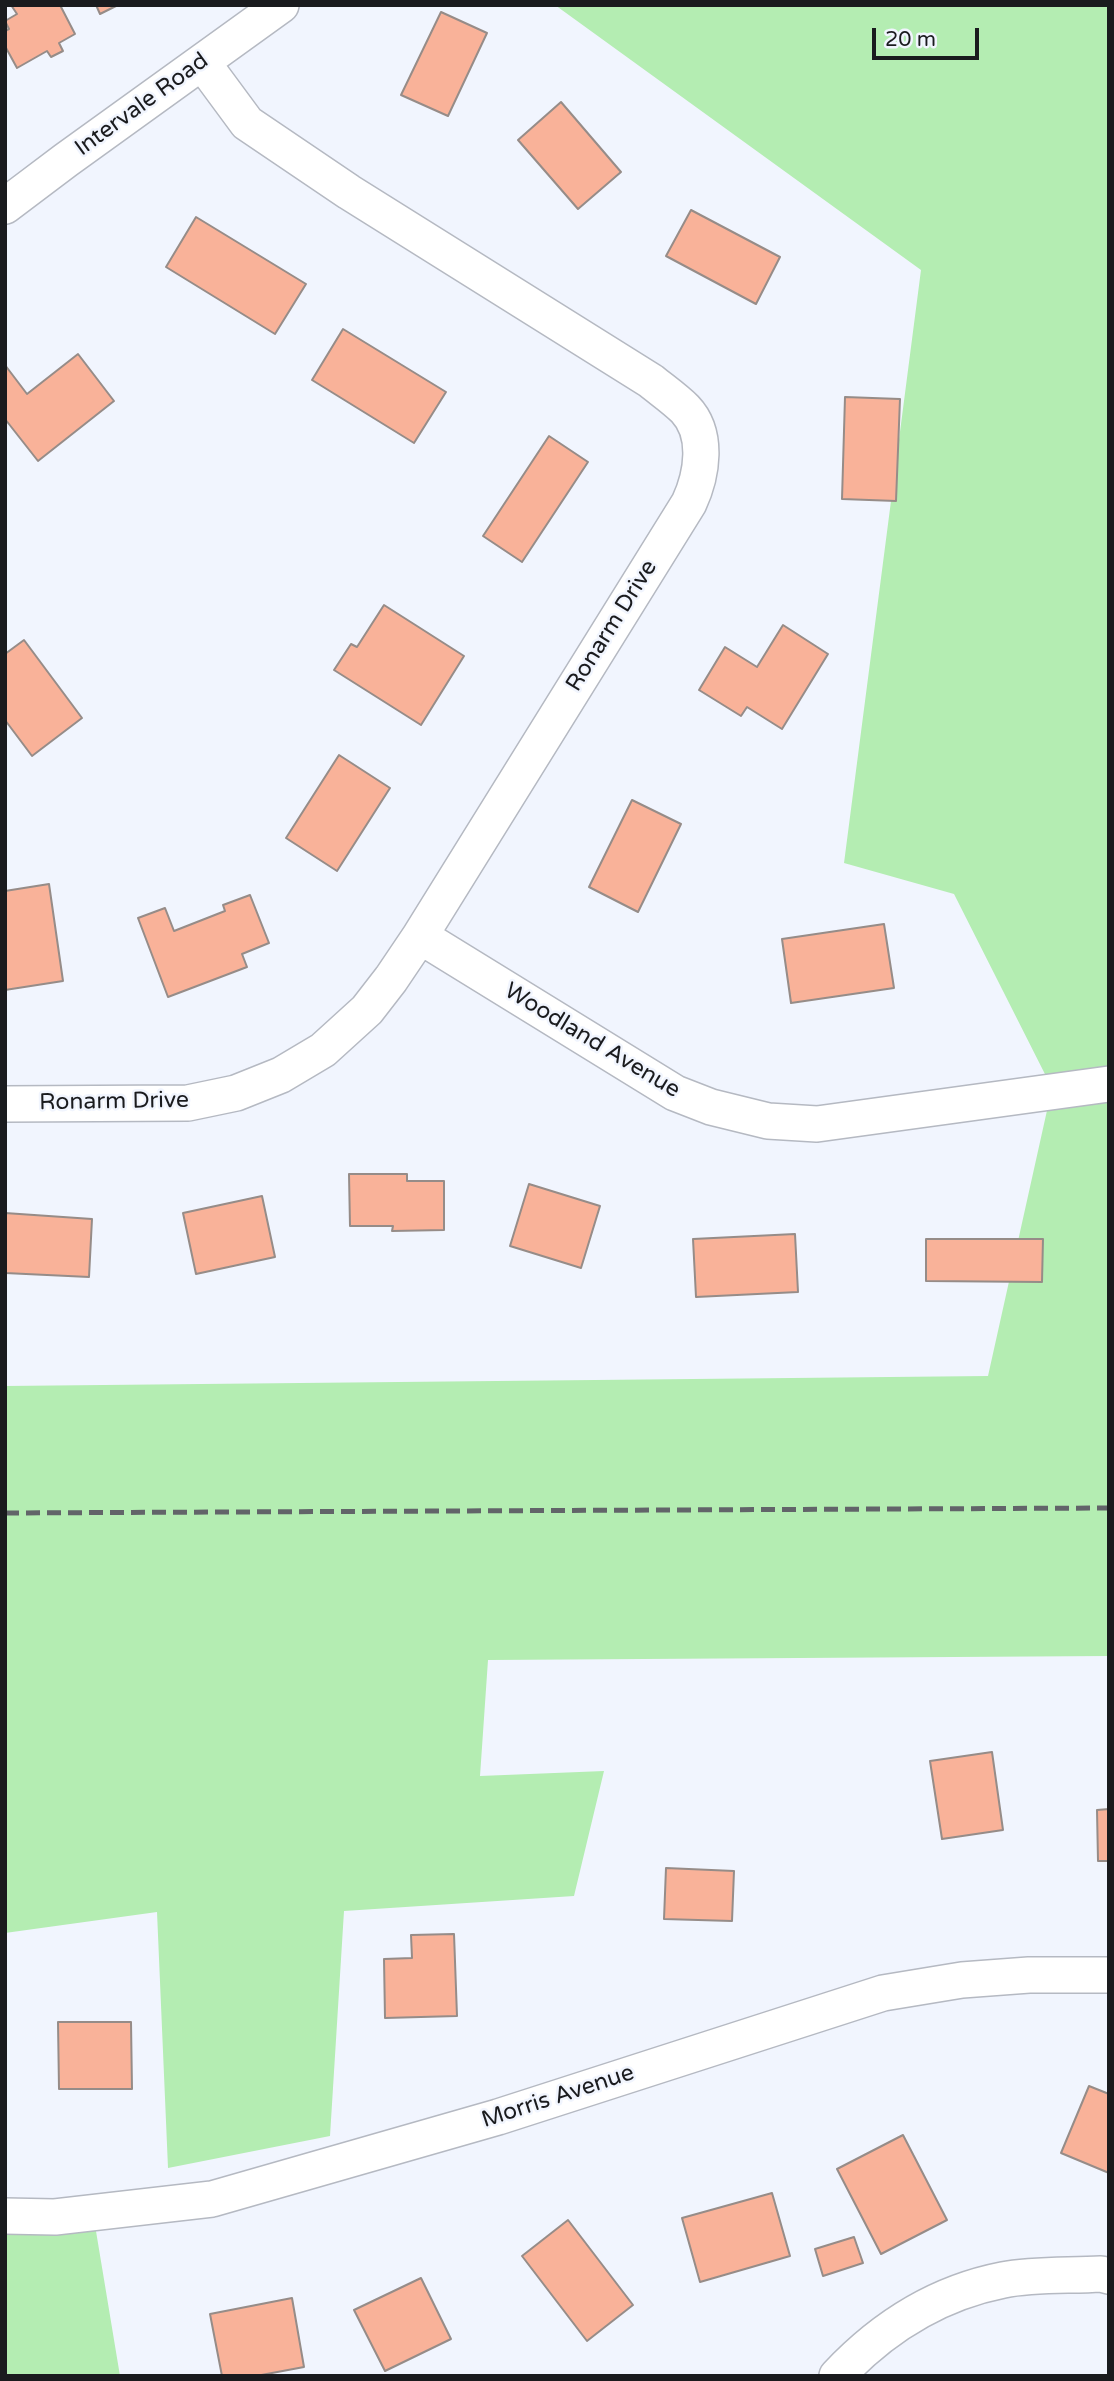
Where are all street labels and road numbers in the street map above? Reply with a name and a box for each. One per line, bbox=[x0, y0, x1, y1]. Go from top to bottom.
street label: Intervale Road bbox=[70, 47, 214, 163]
street label: Ronarm Drive bbox=[561, 555, 663, 697]
street label: Woodland Avenue bbox=[499, 978, 685, 1104]
street label: Ronarm Drive bbox=[39, 1087, 189, 1117]
street label: Morris Avenue bbox=[478, 2059, 638, 2135]

